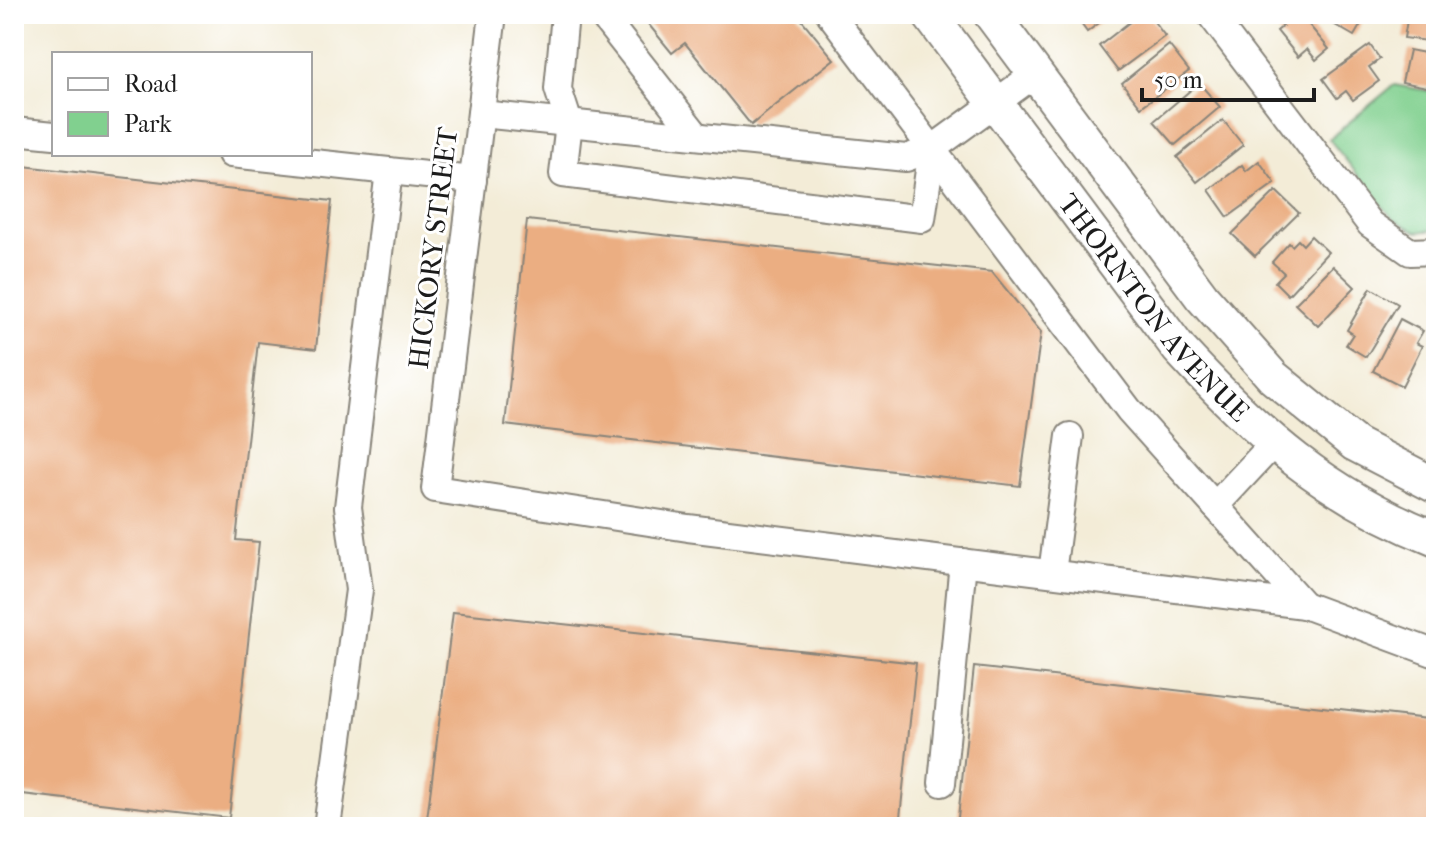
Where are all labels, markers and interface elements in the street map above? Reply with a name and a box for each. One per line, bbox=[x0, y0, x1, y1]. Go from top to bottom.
legend bbox=[52, 52, 312, 156]
scale bar bbox=[1142, 52, 1314, 102]
text: 50 m bbox=[1154, 66, 1203, 94]
text: Road bbox=[124, 70, 178, 98]
text: Park bbox=[124, 110, 172, 138]
street label: HICKORY STREET bbox=[402, 124, 464, 371]
street label: THORNTON AVENUE bbox=[1052, 187, 1256, 428]

